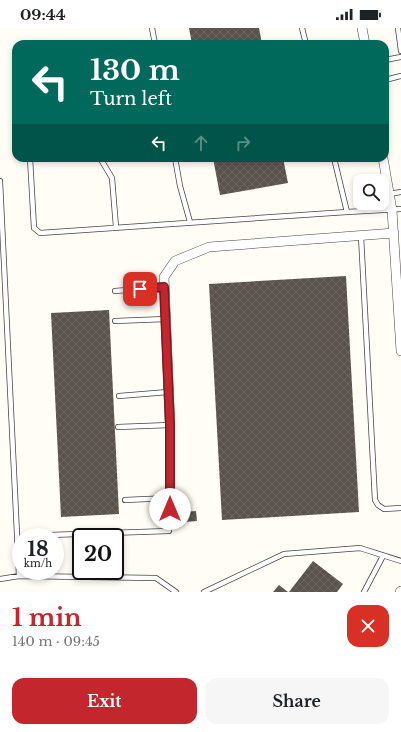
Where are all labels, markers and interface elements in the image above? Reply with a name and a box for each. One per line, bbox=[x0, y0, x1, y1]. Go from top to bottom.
text: 09:44 bbox=[20, 5, 66, 24]
text: 130 m bbox=[90, 53, 180, 88]
icon: left bbox=[24, 56, 76, 108]
text: Turn left bbox=[90, 88, 172, 110]
icon: left bbox=[148, 132, 170, 154]
icon: ahead bbox=[190, 132, 212, 154]
icon: right bbox=[232, 132, 254, 154]
map controls bbox=[353, 174, 389, 210]
button: search bbox=[353, 174, 389, 210]
pin bbox=[123, 272, 157, 306]
icon: arrive bbox=[129, 278, 151, 300]
position arrow bbox=[149, 488, 191, 530]
speed limit sign: 20 bbox=[72, 528, 124, 580]
text: 18 bbox=[27, 537, 49, 561]
text: km/h bbox=[24, 557, 52, 570]
text: 1 min bbox=[12, 603, 82, 632]
button: close bbox=[347, 605, 389, 647]
text: 140 m · 09:45 bbox=[12, 633, 100, 650]
button: Exit bbox=[12, 678, 197, 724]
button: Share bbox=[205, 678, 389, 724]

